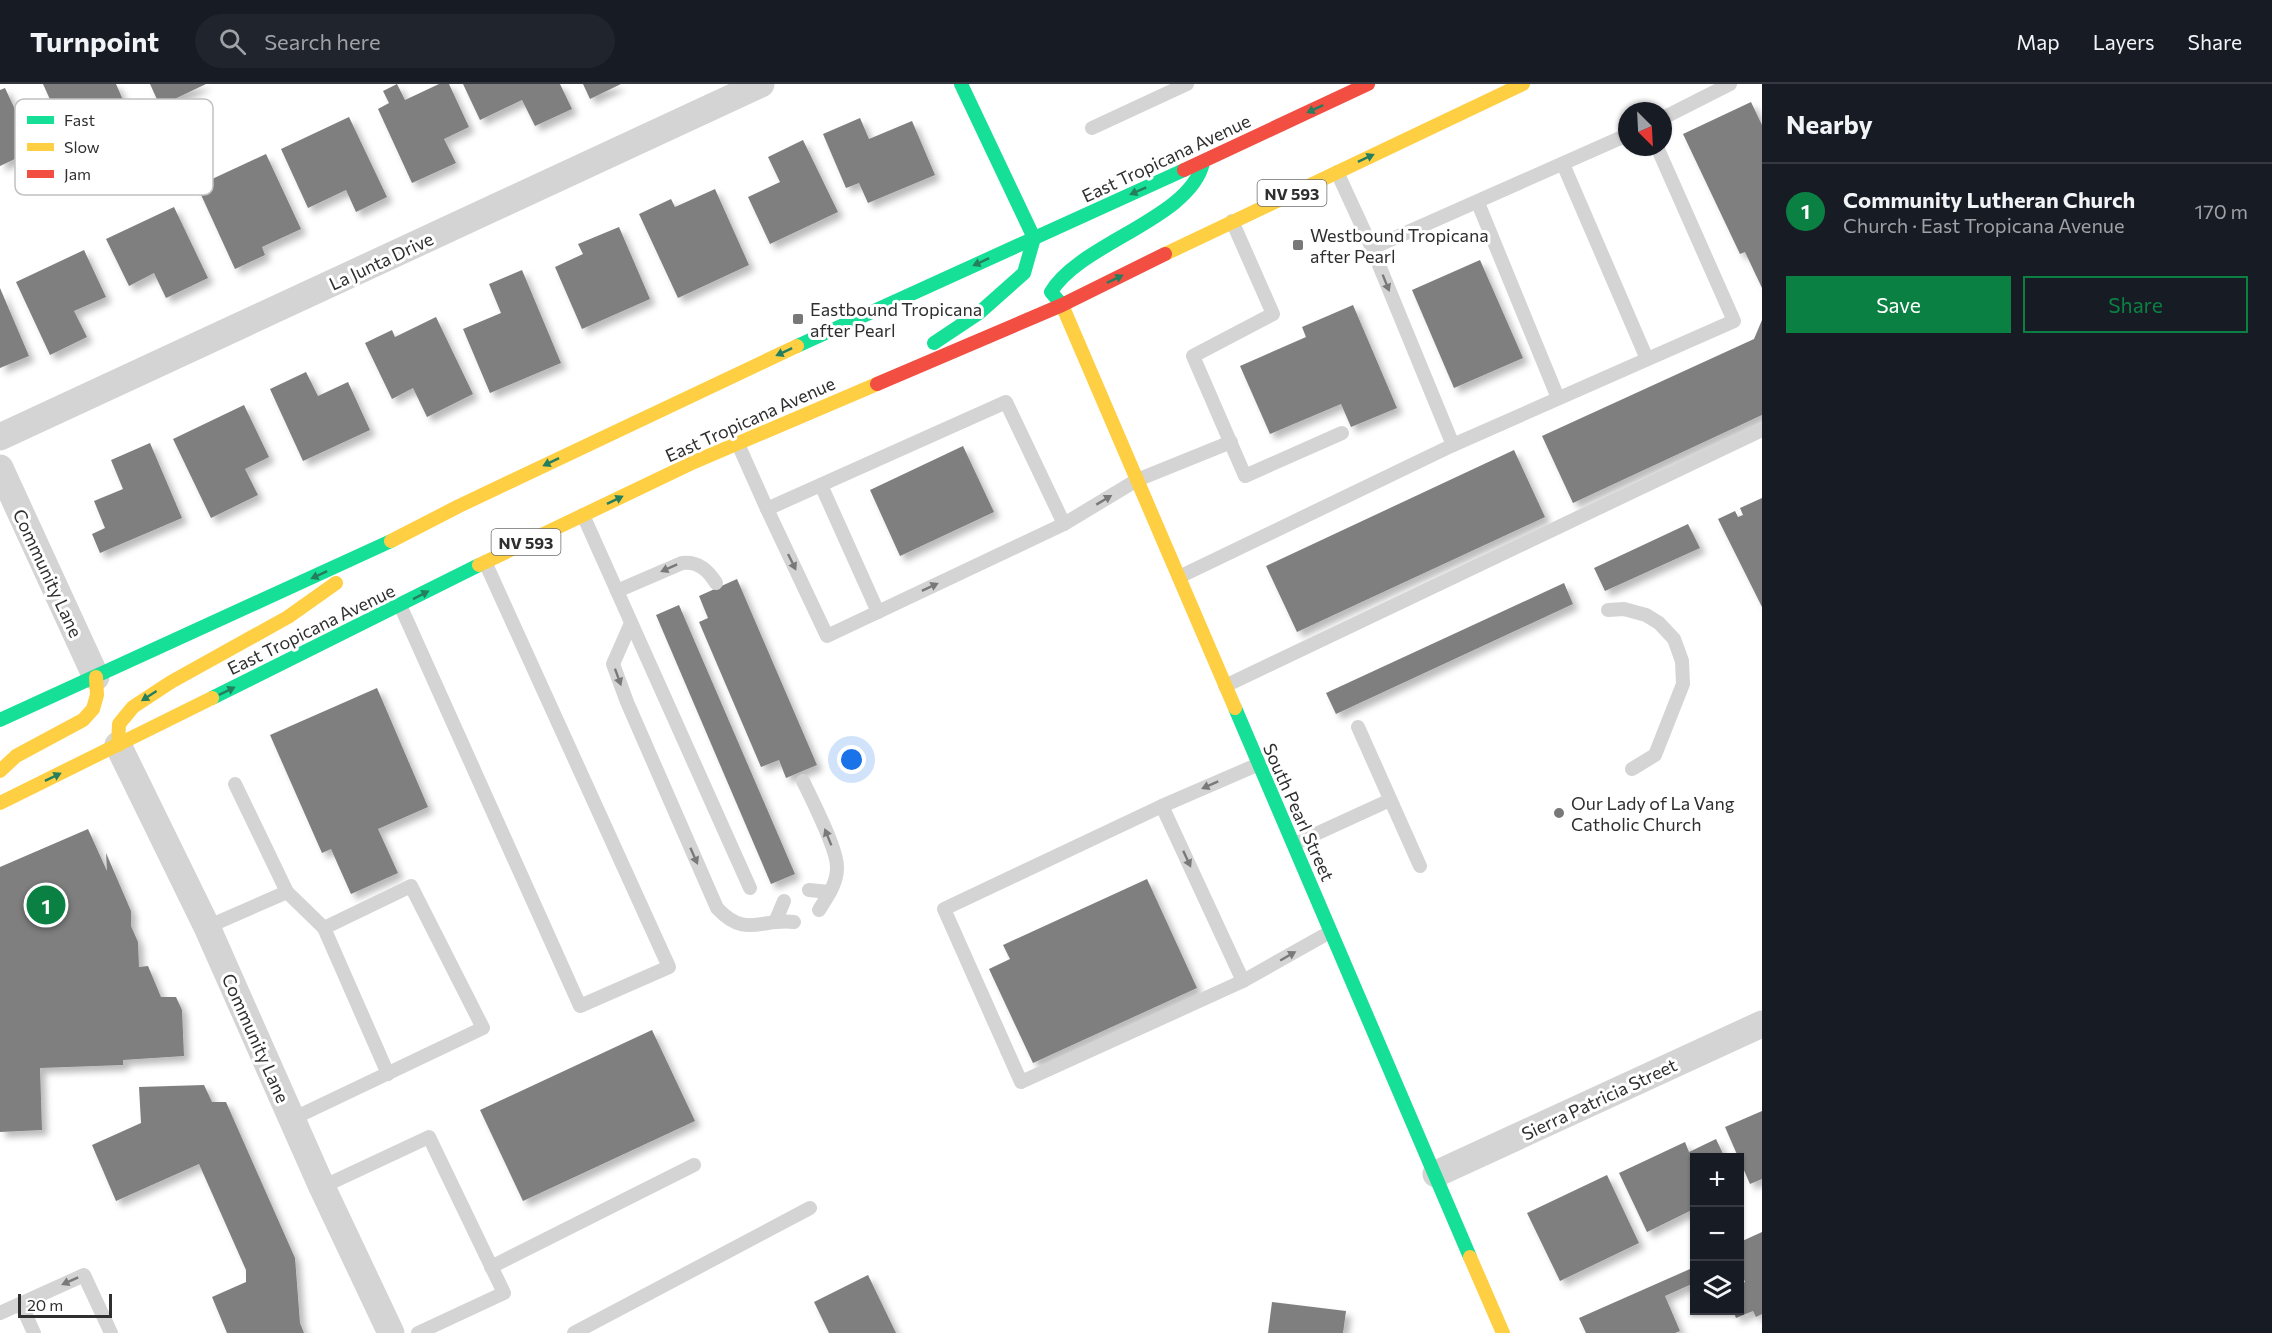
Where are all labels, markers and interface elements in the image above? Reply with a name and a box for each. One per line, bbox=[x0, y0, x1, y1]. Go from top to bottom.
search box bbox=[195, 14, 615, 68]
text: Turnpoint bbox=[30, 24, 159, 58]
icon: search bbox=[216, 25, 249, 58]
text: Search here bbox=[264, 28, 381, 55]
text: Map bbox=[2016, 29, 2060, 54]
text: Layers bbox=[2093, 29, 2155, 54]
text: Share bbox=[2188, 29, 2242, 54]
legend bbox=[15, 99, 213, 195]
north arrow bbox=[1618, 102, 1672, 156]
one-way arrow bbox=[1305, 104, 1323, 114]
text: Nearby bbox=[1786, 108, 1873, 139]
street label: East Tropicana Avenue bbox=[1078, 109, 1254, 207]
text: Fast bbox=[64, 110, 95, 129]
text: Slow bbox=[64, 137, 100, 156]
one-way arrow bbox=[1358, 154, 1375, 163]
text: Jam bbox=[64, 164, 91, 183]
road number: NV 593 bbox=[1258, 180, 1326, 206]
one-way arrow bbox=[1128, 186, 1146, 196]
text: Community Lutheran Church bbox=[1843, 186, 2135, 213]
text: 1 bbox=[1801, 199, 1810, 223]
text: 170 m bbox=[2195, 199, 2248, 223]
text: Church · East Tropicana Avenue bbox=[1843, 213, 2125, 237]
place label: Westbound Tropicana after Pearl bbox=[1310, 224, 1489, 267]
street label: La Junta Drive bbox=[325, 227, 437, 295]
marker: Westbound Tropicana after Pearl bbox=[1291, 238, 1305, 252]
one-way arrow bbox=[971, 257, 989, 267]
one-way arrow bbox=[1106, 274, 1123, 284]
one-way arrow bbox=[1382, 274, 1391, 292]
button: Save bbox=[1786, 276, 2011, 333]
button: Share bbox=[2023, 276, 2248, 333]
place label: Eastbound Tropicana after Pearl bbox=[810, 298, 982, 341]
marker: Eastbound Tropicana after Pearl bbox=[791, 312, 805, 326]
one-way arrow bbox=[776, 347, 793, 356]
street label: East Tropicana Avenue bbox=[662, 372, 838, 466]
one-way arrow bbox=[542, 457, 559, 466]
one-way arrow bbox=[1096, 494, 1112, 505]
one-way arrow bbox=[606, 495, 623, 504]
street label: Community Lane bbox=[9, 505, 87, 641]
road number: NV 593 bbox=[492, 529, 560, 555]
one-way arrow bbox=[787, 554, 797, 571]
one-way arrow bbox=[660, 564, 677, 573]
one-way arrow bbox=[310, 570, 327, 579]
street label: East Tropicana Avenue bbox=[224, 579, 398, 679]
one-way arrow bbox=[922, 583, 939, 592]
one-way arrow bbox=[413, 590, 430, 600]
one-way arrow bbox=[613, 668, 623, 686]
one-way arrow bbox=[219, 686, 236, 695]
one-way arrow bbox=[141, 691, 158, 702]
street label: South Pearl Street bbox=[1259, 740, 1339, 884]
your location bbox=[837, 745, 866, 774]
one-way arrow bbox=[44, 772, 61, 782]
one-way arrow bbox=[1201, 780, 1219, 790]
place label: Our Lady of La Vang Catholic Church bbox=[1571, 792, 1735, 835]
marker: Our Lady of La Vang Catholic Church bbox=[1552, 806, 1566, 820]
one-way arrow bbox=[822, 828, 832, 846]
one-way arrow bbox=[690, 847, 700, 865]
one-way arrow bbox=[1182, 851, 1191, 868]
pin: 1 bbox=[26, 882, 66, 928]
one-way arrow bbox=[1280, 951, 1297, 961]
street label: Community Lane bbox=[218, 970, 294, 1106]
street label: Sierra Patricia Street bbox=[1518, 1053, 1680, 1145]
map controls bbox=[1690, 1153, 1744, 1315]
button: + bbox=[1690, 1153, 1744, 1207]
button: − bbox=[1690, 1207, 1744, 1261]
button: layers bbox=[1690, 1261, 1744, 1315]
one-way arrow bbox=[61, 1276, 79, 1286]
scale bar bbox=[18, 1291, 112, 1318]
text: 20 m bbox=[27, 1295, 63, 1314]

